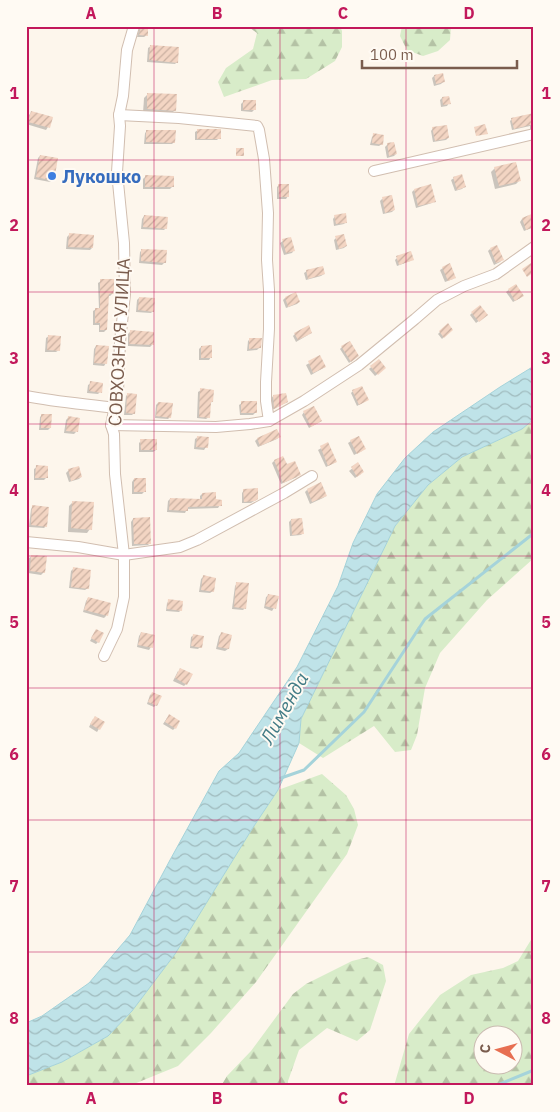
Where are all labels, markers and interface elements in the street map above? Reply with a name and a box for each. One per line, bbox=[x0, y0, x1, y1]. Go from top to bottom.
text: A bbox=[86, 3, 97, 23]
text: B bbox=[212, 3, 223, 23]
text: C bbox=[338, 3, 348, 23]
text: D bbox=[463, 3, 475, 23]
scale bar bbox=[362, 38, 518, 70]
text: 100 m bbox=[370, 45, 414, 64]
text: 1 bbox=[9, 83, 19, 103]
text: 1 bbox=[541, 83, 551, 103]
place label: Лукошко bbox=[62, 165, 141, 188]
marker: Лукошко bbox=[46, 170, 58, 182]
text: 2 bbox=[9, 215, 19, 235]
text: 2 bbox=[541, 215, 551, 235]
street label: СОВХОЗНАЯ УЛИЦА bbox=[103, 257, 135, 427]
text: 3 bbox=[9, 348, 19, 368]
text: 3 bbox=[541, 348, 551, 368]
text: 4 bbox=[9, 480, 19, 500]
text: 4 bbox=[541, 480, 551, 500]
text: 5 bbox=[9, 612, 19, 632]
text: 5 bbox=[541, 612, 551, 632]
water label: Лименда bbox=[254, 668, 313, 749]
text: 6 bbox=[9, 744, 19, 764]
text: 6 bbox=[541, 744, 551, 764]
text: 7 bbox=[9, 876, 19, 896]
text: 7 bbox=[541, 876, 551, 896]
text: 8 bbox=[9, 1008, 19, 1028]
text: 8 bbox=[541, 1008, 551, 1028]
north arrow bbox=[472, 1024, 522, 1074]
text: С bbox=[476, 1043, 494, 1054]
text: A bbox=[86, 1088, 97, 1108]
text: B bbox=[212, 1088, 223, 1108]
text: C bbox=[338, 1088, 348, 1108]
text: D bbox=[463, 1088, 475, 1108]

